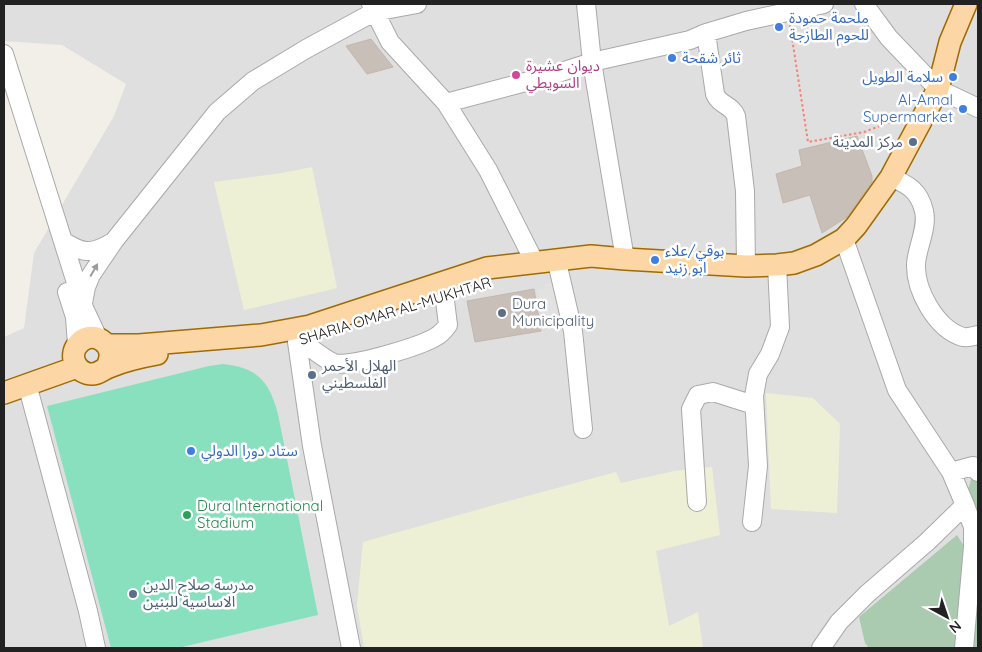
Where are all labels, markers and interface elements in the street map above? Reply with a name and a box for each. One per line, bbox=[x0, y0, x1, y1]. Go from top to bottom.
place label: ملحمة حمودة للحوم الطازجة bbox=[789, 8, 869, 46]
marker: ملحمة حمودة للحوم الطازجة bbox=[773, 21, 785, 33]
place label: ثائر شقحة bbox=[682, 48, 741, 67]
marker: ثائر شقحة bbox=[666, 52, 678, 64]
place label: ديوان عشيرة السويطي bbox=[526, 56, 600, 94]
place label: سلامة الطويل bbox=[862, 67, 943, 86]
marker: ديوان عشيرة السويطي bbox=[510, 69, 522, 81]
marker: سلامة الطويل bbox=[947, 71, 959, 83]
place label: Al-Amal Supermarket bbox=[863, 90, 953, 126]
marker: Al-Amal Supermarket bbox=[957, 103, 969, 115]
place label: مركز المدينة bbox=[833, 132, 903, 151]
marker: مركز المدينة bbox=[907, 136, 919, 148]
place label: بوقي/علاء ابو زنيد bbox=[665, 241, 724, 277]
marker: بوقي/علاء ابو زنيد bbox=[649, 254, 661, 266]
one-way arrow bbox=[90, 264, 99, 277]
street label: SHARIA OMAR AL-MUKHTAR bbox=[296, 272, 493, 349]
place label: Dura Municipality bbox=[512, 294, 594, 330]
marker: Dura Municipality bbox=[496, 307, 508, 319]
place label: الهلال الأحمر الفلسطيني bbox=[321, 356, 396, 394]
marker: الهلال الأحمر الفلسطيني bbox=[306, 369, 318, 381]
place label: ستاد دورا الدولي bbox=[201, 441, 298, 462]
marker: ستاد دورا الدولي bbox=[185, 445, 197, 457]
place label: Dura International Stadium bbox=[197, 496, 323, 532]
marker: Dura International Stadium bbox=[181, 509, 193, 521]
place label: مدرسة صلاح الدين الاساسية للبنين bbox=[143, 575, 254, 611]
marker: مدرسة صلاح الدين الاساسية للبنين bbox=[127, 588, 139, 600]
north arrow bbox=[922, 592, 972, 642]
text: N bbox=[946, 617, 965, 637]

